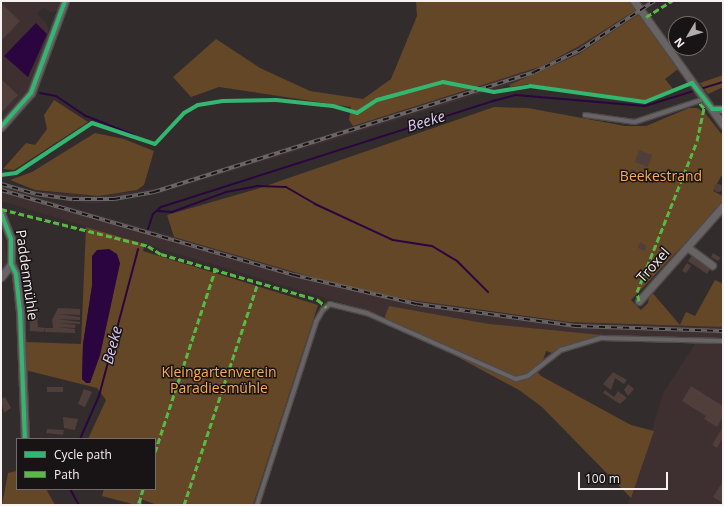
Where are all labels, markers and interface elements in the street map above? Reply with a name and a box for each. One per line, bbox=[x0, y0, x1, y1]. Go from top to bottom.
north arrow bbox=[668, 16, 708, 56]
text: N bbox=[670, 35, 688, 51]
water label: Beeke bbox=[405, 107, 447, 135]
park label: Beekestrand bbox=[620, 168, 702, 184]
street label: Paddenmühle bbox=[12, 229, 42, 321]
street label: Troxel bbox=[633, 244, 673, 286]
water label: Beeke bbox=[98, 324, 126, 366]
park label: Kleingartenverein Paradiesmühle bbox=[161, 364, 277, 396]
legend bbox=[16, 438, 156, 490]
text: Cycle path bbox=[54, 446, 112, 463]
scale bar bbox=[580, 464, 670, 490]
text: Path bbox=[54, 466, 80, 483]
text: 100 m bbox=[585, 470, 620, 487]

